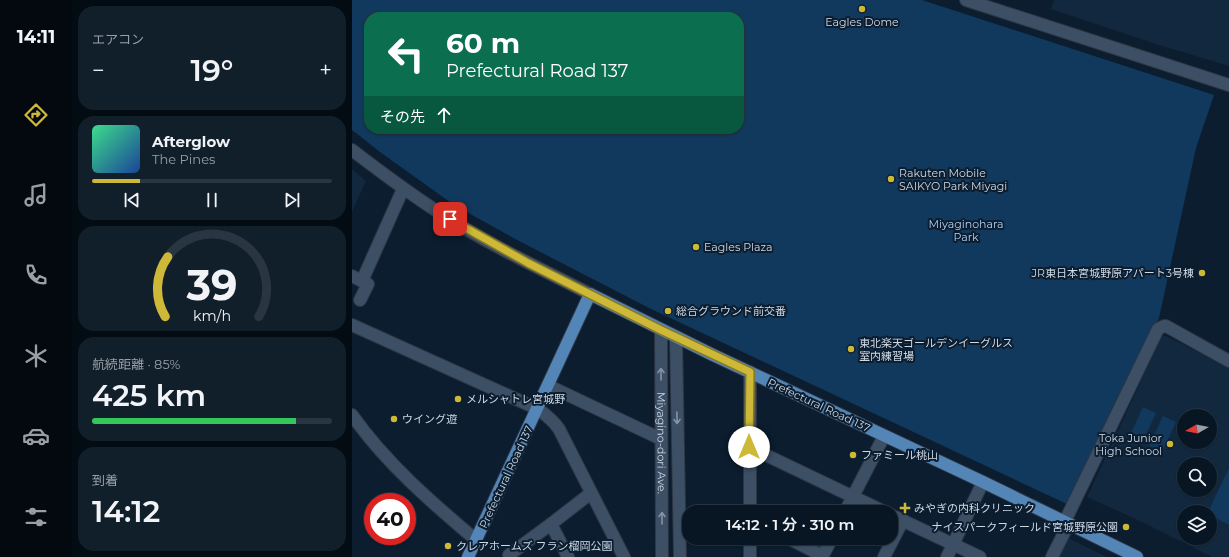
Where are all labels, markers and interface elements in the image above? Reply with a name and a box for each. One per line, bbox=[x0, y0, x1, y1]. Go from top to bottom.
marker: Eagles Dome bbox=[857, 4, 867, 14]
place label: Eagles Dome bbox=[825, 15, 899, 29]
text: 14:11 bbox=[17, 26, 55, 48]
text: 60 m bbox=[446, 26, 520, 60]
icon: left bbox=[380, 28, 432, 80]
text: エアコン bbox=[92, 31, 144, 47]
text: 19° bbox=[191, 52, 233, 89]
text: − bbox=[92, 57, 105, 84]
text: + bbox=[319, 57, 332, 84]
text: Prefectural Road 137 bbox=[446, 60, 628, 82]
icon: directions bbox=[22, 101, 50, 129]
icon: ahead bbox=[433, 104, 455, 126]
text: その先 bbox=[380, 107, 425, 126]
text: Afterglow bbox=[152, 132, 230, 151]
text: The Pines bbox=[152, 151, 215, 167]
place label: Rakuten Mobile SAIKYO Park Miyagi bbox=[899, 166, 1007, 193]
marker: Rakuten Mobile SAIKYO Park Miyagi bbox=[886, 174, 896, 184]
icon: music bbox=[22, 181, 50, 209]
icon: previous bbox=[121, 189, 143, 211]
icon: pause bbox=[201, 189, 223, 211]
icon: next bbox=[281, 189, 303, 211]
pin bbox=[433, 202, 467, 236]
icon: arrive bbox=[439, 208, 461, 230]
park label: Miyaginohara Park bbox=[929, 217, 1003, 244]
place label: Eagles Plaza bbox=[704, 240, 773, 254]
marker: Eagles Plaza bbox=[691, 242, 701, 252]
text: 39 bbox=[185, 259, 238, 309]
icon: phone bbox=[22, 261, 50, 289]
place label: JR東日本宮城野原アパート3号棟 bbox=[1031, 266, 1194, 280]
marker: JR東日本宮城野原アパート3号棟 bbox=[1197, 268, 1207, 278]
place label: 総合グラウンド前交番 bbox=[676, 304, 786, 318]
text: km/h bbox=[193, 306, 231, 324]
marker: 総合グラウンド前交番 bbox=[663, 306, 673, 316]
place label: 東北楽天ゴールデンイーグルス 室内練習場 bbox=[859, 336, 1013, 363]
icon: climate bbox=[22, 342, 50, 370]
marker: 東北楽天ゴールデンイーグルス 室内練習場 bbox=[846, 344, 856, 354]
text: 航続距離 · 85% bbox=[92, 356, 180, 372]
one-way arrow bbox=[657, 368, 665, 381]
street label: Prefectural Road 137 bbox=[766, 375, 872, 435]
text: 425 km bbox=[92, 377, 206, 414]
place label: メルシャトレ宮城野 bbox=[466, 392, 565, 406]
street label: Miyagino-dori Ave. bbox=[654, 392, 669, 494]
marker: メルシャトレ宮城野 bbox=[453, 394, 463, 404]
north arrow bbox=[1177, 409, 1217, 449]
map controls bbox=[1177, 409, 1217, 545]
one-way arrow bbox=[673, 411, 681, 424]
place label: ウイング遊 bbox=[402, 412, 457, 426]
marker: ウイング遊 bbox=[389, 414, 399, 424]
icon: car bbox=[22, 422, 50, 450]
street label: Prefectural Road 137 bbox=[476, 424, 536, 530]
position arrow bbox=[728, 426, 770, 468]
place label: Toka Junior High School bbox=[1095, 431, 1162, 458]
marker: Toka Junior High School bbox=[1165, 439, 1175, 449]
place label: ファミール桃山 bbox=[861, 448, 938, 462]
marker: ファミール桃山 bbox=[848, 450, 858, 460]
button: search bbox=[1177, 457, 1217, 497]
text: 到着 bbox=[92, 472, 118, 488]
text: 14:12 bbox=[92, 493, 160, 530]
speed limit sign: 40 bbox=[364, 493, 416, 545]
place label: みやぎの内科クリニック bbox=[914, 501, 1035, 515]
marker: みやぎの内科クリニック bbox=[899, 502, 911, 514]
icon: filters bbox=[22, 503, 50, 531]
button: layers bbox=[1177, 505, 1217, 545]
one-way arrow bbox=[658, 512, 666, 525]
text: 14:12 · 1 分 · 310 m bbox=[726, 515, 854, 534]
place label: ナイスパークフィールド宮城野原公園 bbox=[932, 520, 1118, 534]
marker: ナイスパークフィールド宮城野原公園 bbox=[1121, 522, 1131, 532]
place label: クレアホームズ フラン榴岡公園 bbox=[456, 539, 613, 553]
marker: クレアホームズ フラン榴岡公園 bbox=[443, 541, 453, 551]

